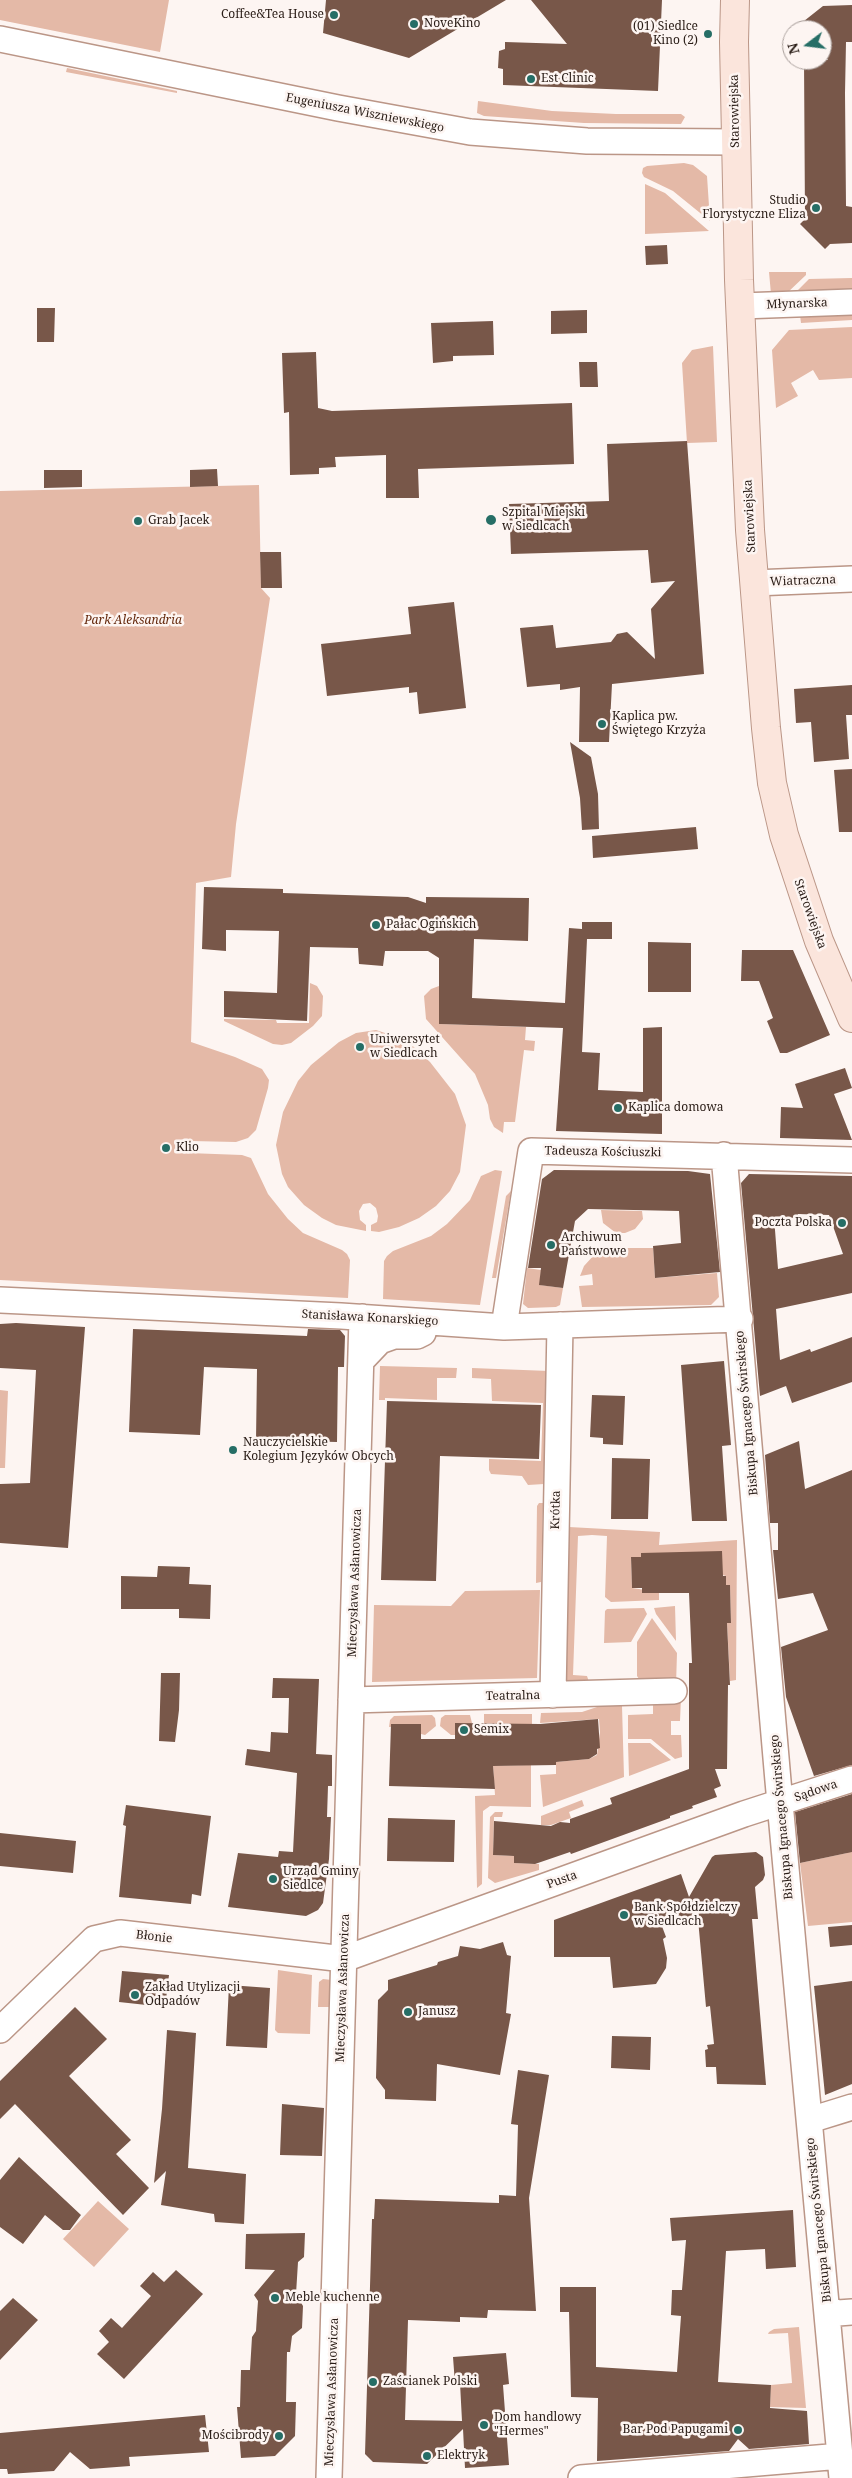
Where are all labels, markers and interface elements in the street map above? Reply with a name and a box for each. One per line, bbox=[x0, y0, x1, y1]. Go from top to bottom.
place label: Coffee&Tea House bbox=[221, 8, 324, 22]
marker: Coffee&Tea House bbox=[328, 9, 340, 21]
place label: NoveKino bbox=[424, 17, 480, 31]
marker: NoveKino bbox=[408, 18, 420, 30]
place label: (01) Siedlce Kino (2) bbox=[633, 20, 698, 48]
north arrow bbox=[782, 20, 832, 70]
marker: (01) Siedlce Kino (2) bbox=[702, 28, 714, 40]
text: N bbox=[782, 41, 804, 57]
place label: Est Clinic bbox=[541, 72, 594, 86]
marker: Est Clinic bbox=[525, 73, 537, 85]
street label: Starowiejska bbox=[727, 74, 743, 148]
street label: Eugeniusza Wiszniewskiego bbox=[285, 91, 445, 135]
place label: Studio Florystyczne Eliza bbox=[702, 194, 806, 222]
marker: Studio Florystyczne Eliza bbox=[810, 202, 822, 214]
street label: Młynarska bbox=[766, 296, 828, 312]
street label: Starowiejska bbox=[741, 479, 759, 553]
place label: Szpital Miejski w Siedlcach bbox=[502, 506, 585, 534]
marker: Szpital Miejski w Siedlcach bbox=[484, 513, 498, 527]
place label: Grab Jacek bbox=[148, 514, 210, 528]
marker: Grab Jacek bbox=[132, 515, 144, 527]
street label: Wiatraczna bbox=[770, 573, 836, 589]
park label: Park Aleksandria bbox=[84, 614, 182, 628]
place label: Kaplica pw. Świętego Krzyża bbox=[612, 710, 706, 738]
marker: Kaplica pw. Świętego Krzyża bbox=[596, 718, 608, 730]
street label: Starowiejska bbox=[791, 877, 829, 951]
place label: Pałac Ogińskich bbox=[386, 918, 476, 932]
marker: Pałac Ogińskich bbox=[370, 919, 382, 931]
place label: Uniwersytet w Siedlcach bbox=[370, 1033, 440, 1061]
marker: Uniwersytet w Siedlcach bbox=[354, 1041, 366, 1053]
place label: Kaplica domowa bbox=[628, 1101, 724, 1115]
marker: Kaplica domowa bbox=[612, 1102, 624, 1114]
place label: Klio bbox=[176, 1141, 199, 1155]
marker: Klio bbox=[160, 1142, 172, 1154]
street label: Tadeusza Kościuszki bbox=[544, 1144, 662, 1160]
place label: Poczta Polska bbox=[755, 1216, 832, 1230]
marker: Poczta Polska bbox=[836, 1217, 848, 1229]
place label: Archiwum Państwowe bbox=[561, 1231, 626, 1259]
marker: Archiwum Państwowe bbox=[545, 1239, 557, 1251]
street label: Stanisława Konarskiego bbox=[301, 1307, 439, 1329]
street label: Biskupa Ignacego Świrskiego bbox=[733, 1330, 761, 1496]
place label: Nauczycielskie Kolegium Języków Obcych bbox=[243, 1436, 394, 1464]
marker: Nauczycielskie Kolegium Języków Obcych bbox=[227, 1444, 239, 1456]
street label: Krótka bbox=[548, 1490, 564, 1530]
street label: Mieczysława Asłanowicza bbox=[345, 1508, 365, 1658]
street label: Teatralna bbox=[486, 1688, 540, 1704]
place label: Semix bbox=[474, 1723, 509, 1737]
marker: Semix bbox=[458, 1724, 470, 1736]
street label: Biskupa Ignacego Świrskiego bbox=[768, 1734, 796, 1900]
street label: Sądowa bbox=[793, 1777, 839, 1805]
place label: Urząd Gminy Siedlce bbox=[283, 1865, 359, 1893]
street label: Pusta bbox=[545, 1868, 579, 1892]
marker: Urząd Gminy Siedlce bbox=[267, 1873, 279, 1885]
place label: Bank Spółdzielczy w Siedlcach bbox=[634, 1901, 737, 1929]
marker: Bank Spółdzielczy w Siedlcach bbox=[618, 1909, 630, 1921]
street label: Mieczysława Asłanowicza bbox=[333, 1913, 353, 2063]
street label: Błonie bbox=[135, 1928, 173, 1946]
place label: Zakład Utylizacji Odpadów bbox=[145, 1981, 240, 2009]
marker: Zakład Utylizacji Odpadów bbox=[129, 1989, 141, 2001]
place label: Janusz bbox=[418, 2005, 456, 2019]
marker: Janusz bbox=[402, 2006, 414, 2018]
street label: Biskupa Ignacego Świrskiego bbox=[803, 2137, 835, 2303]
place label: Meble kuchenne bbox=[285, 2291, 380, 2305]
marker: Meble kuchenne bbox=[269, 2292, 281, 2304]
street label: Mieczysława Asłanowicza bbox=[322, 2317, 342, 2467]
place label: Zaścianek Polski bbox=[383, 2375, 477, 2389]
marker: Zaścianek Polski bbox=[367, 2376, 379, 2388]
place label: Dom handlowy "Hermes" bbox=[494, 2411, 581, 2439]
marker: Dom handlowy "Hermes" bbox=[478, 2419, 490, 2431]
place label: Bar Pod Papugami bbox=[623, 2423, 728, 2437]
marker: Bar Pod Papugami bbox=[732, 2424, 744, 2436]
place label: Mościbrody bbox=[202, 2429, 269, 2443]
marker: Mościbrody bbox=[273, 2430, 285, 2442]
place label: Elektryk bbox=[437, 2449, 485, 2463]
marker: Elektryk bbox=[421, 2450, 433, 2462]

